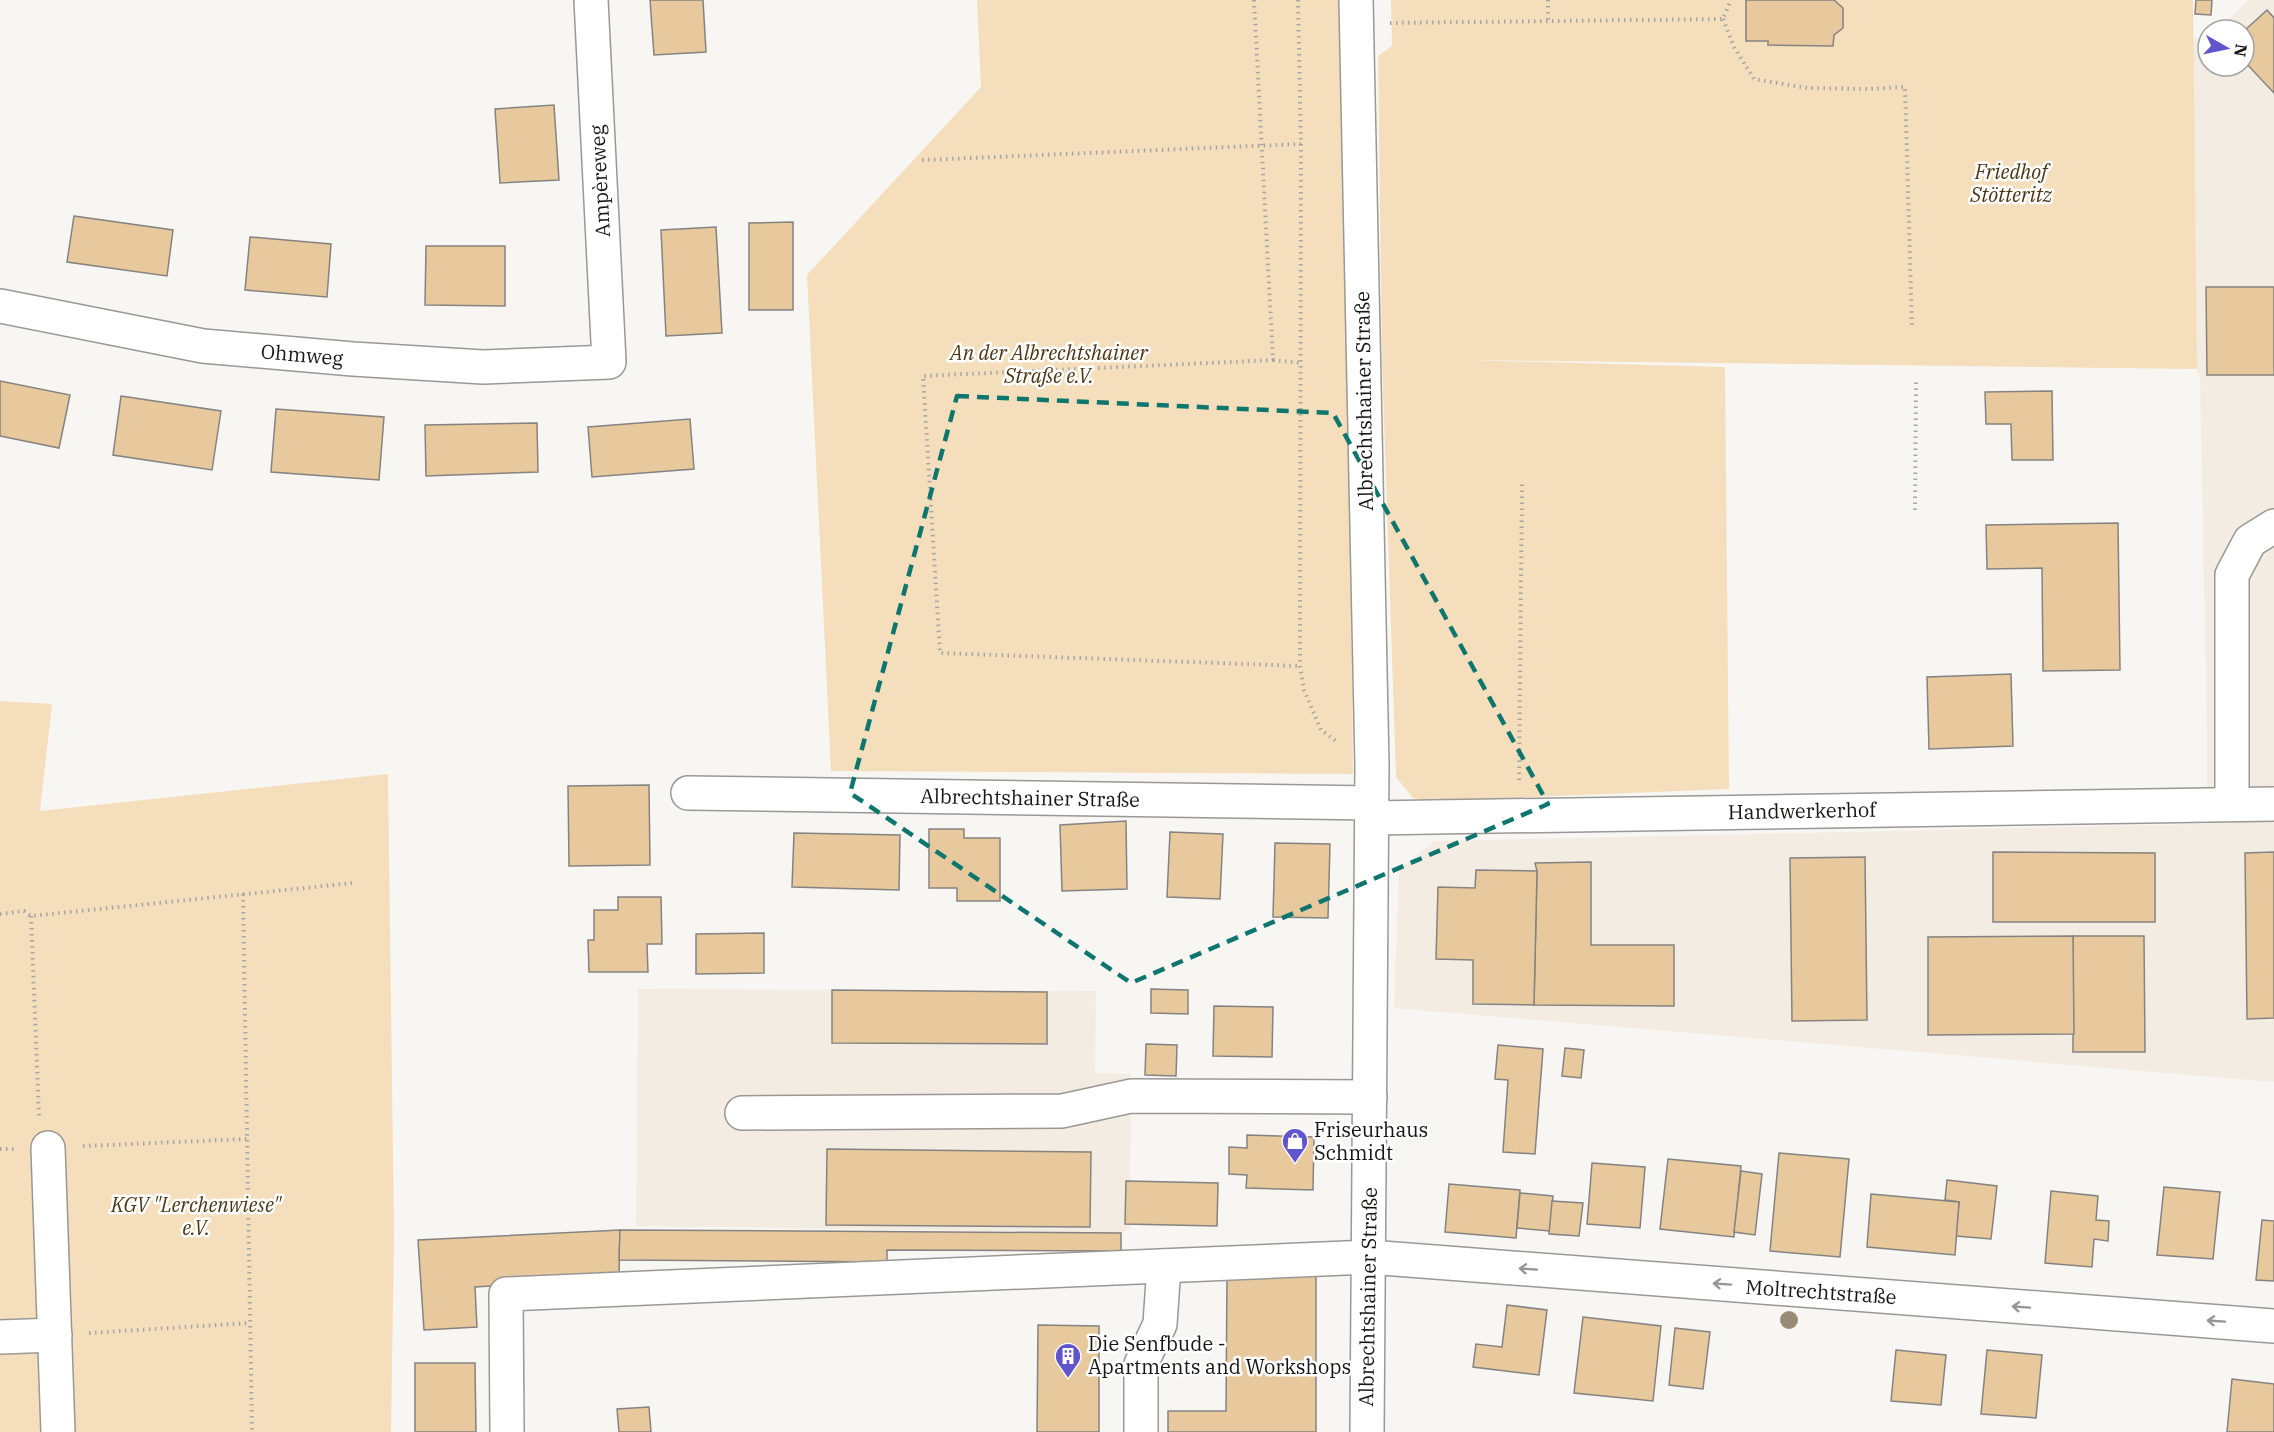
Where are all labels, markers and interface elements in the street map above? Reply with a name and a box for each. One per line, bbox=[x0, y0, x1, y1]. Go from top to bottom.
north arrow bbox=[2196, 18, 2256, 78]
text: N bbox=[2230, 43, 2252, 58]
street label: Ampèreweg bbox=[583, 124, 616, 238]
park label: Friedhof Stötteritz bbox=[1969, 158, 2053, 208]
street label: Albrechtshainer Straße bbox=[1348, 291, 1379, 511]
street label: Ohmweg bbox=[260, 337, 345, 372]
park label: An der Albrechtshainer Straße e.V. bbox=[948, 339, 1149, 389]
street label: Albrechtshainer Straße bbox=[920, 782, 1140, 813]
street label: Handwerkerhof bbox=[1728, 796, 1877, 825]
place label: Friseurhaus Schmidt bbox=[1314, 1116, 1428, 1166]
shop icon: Friseurhaus Schmidt bbox=[1280, 1126, 1310, 1164]
street label: Albrechtshainer Straße bbox=[1352, 1187, 1383, 1407]
park label: KGV "Lerchenwiese" e.V. bbox=[110, 1191, 282, 1241]
one-way arrow bbox=[1518, 1264, 1538, 1275]
street label: Moltrechtstraße bbox=[1745, 1273, 1897, 1310]
one-way arrow bbox=[1713, 1278, 1733, 1289]
one-way arrow bbox=[2012, 1301, 2032, 1312]
one-way arrow bbox=[2206, 1316, 2226, 1327]
place label: Die Senfbude - Apartments and Workshops bbox=[1088, 1330, 1351, 1380]
building icon: Die Senfbude - Apartments and Workshops bbox=[1053, 1341, 1083, 1379]

